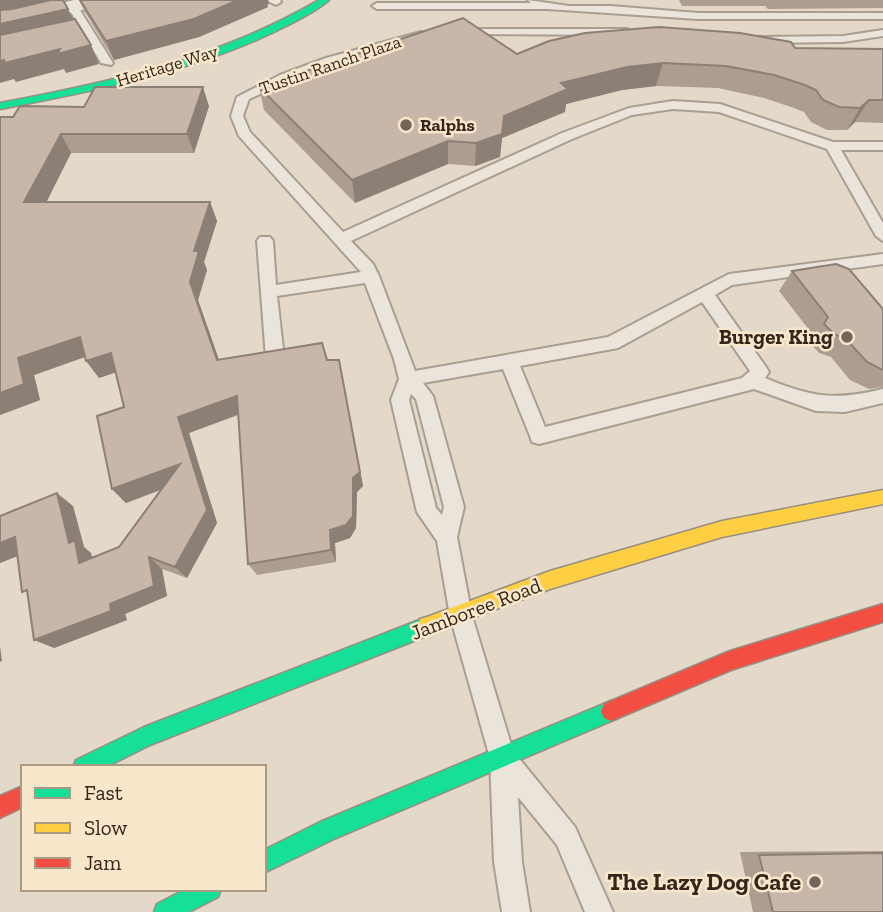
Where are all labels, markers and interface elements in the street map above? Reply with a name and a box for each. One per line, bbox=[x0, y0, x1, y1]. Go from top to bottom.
street label: Tustin Ranch Plaza bbox=[256, 30, 404, 100]
street label: Heritage Way bbox=[114, 40, 221, 92]
place label: Ralphs bbox=[420, 114, 475, 136]
marker: Ralphs bbox=[398, 117, 414, 133]
place label: Burger King bbox=[719, 324, 833, 349]
marker: Burger King bbox=[839, 329, 855, 345]
street label: Jamboree Road bbox=[407, 572, 545, 645]
legend bbox=[21, 765, 266, 891]
text: Fast bbox=[84, 780, 123, 805]
text: Slow bbox=[84, 815, 127, 840]
text: Jam bbox=[84, 850, 121, 875]
place label: The Lazy Dog Cafe bbox=[607, 867, 801, 896]
marker: The Lazy Dog Cafe bbox=[807, 874, 823, 890]

